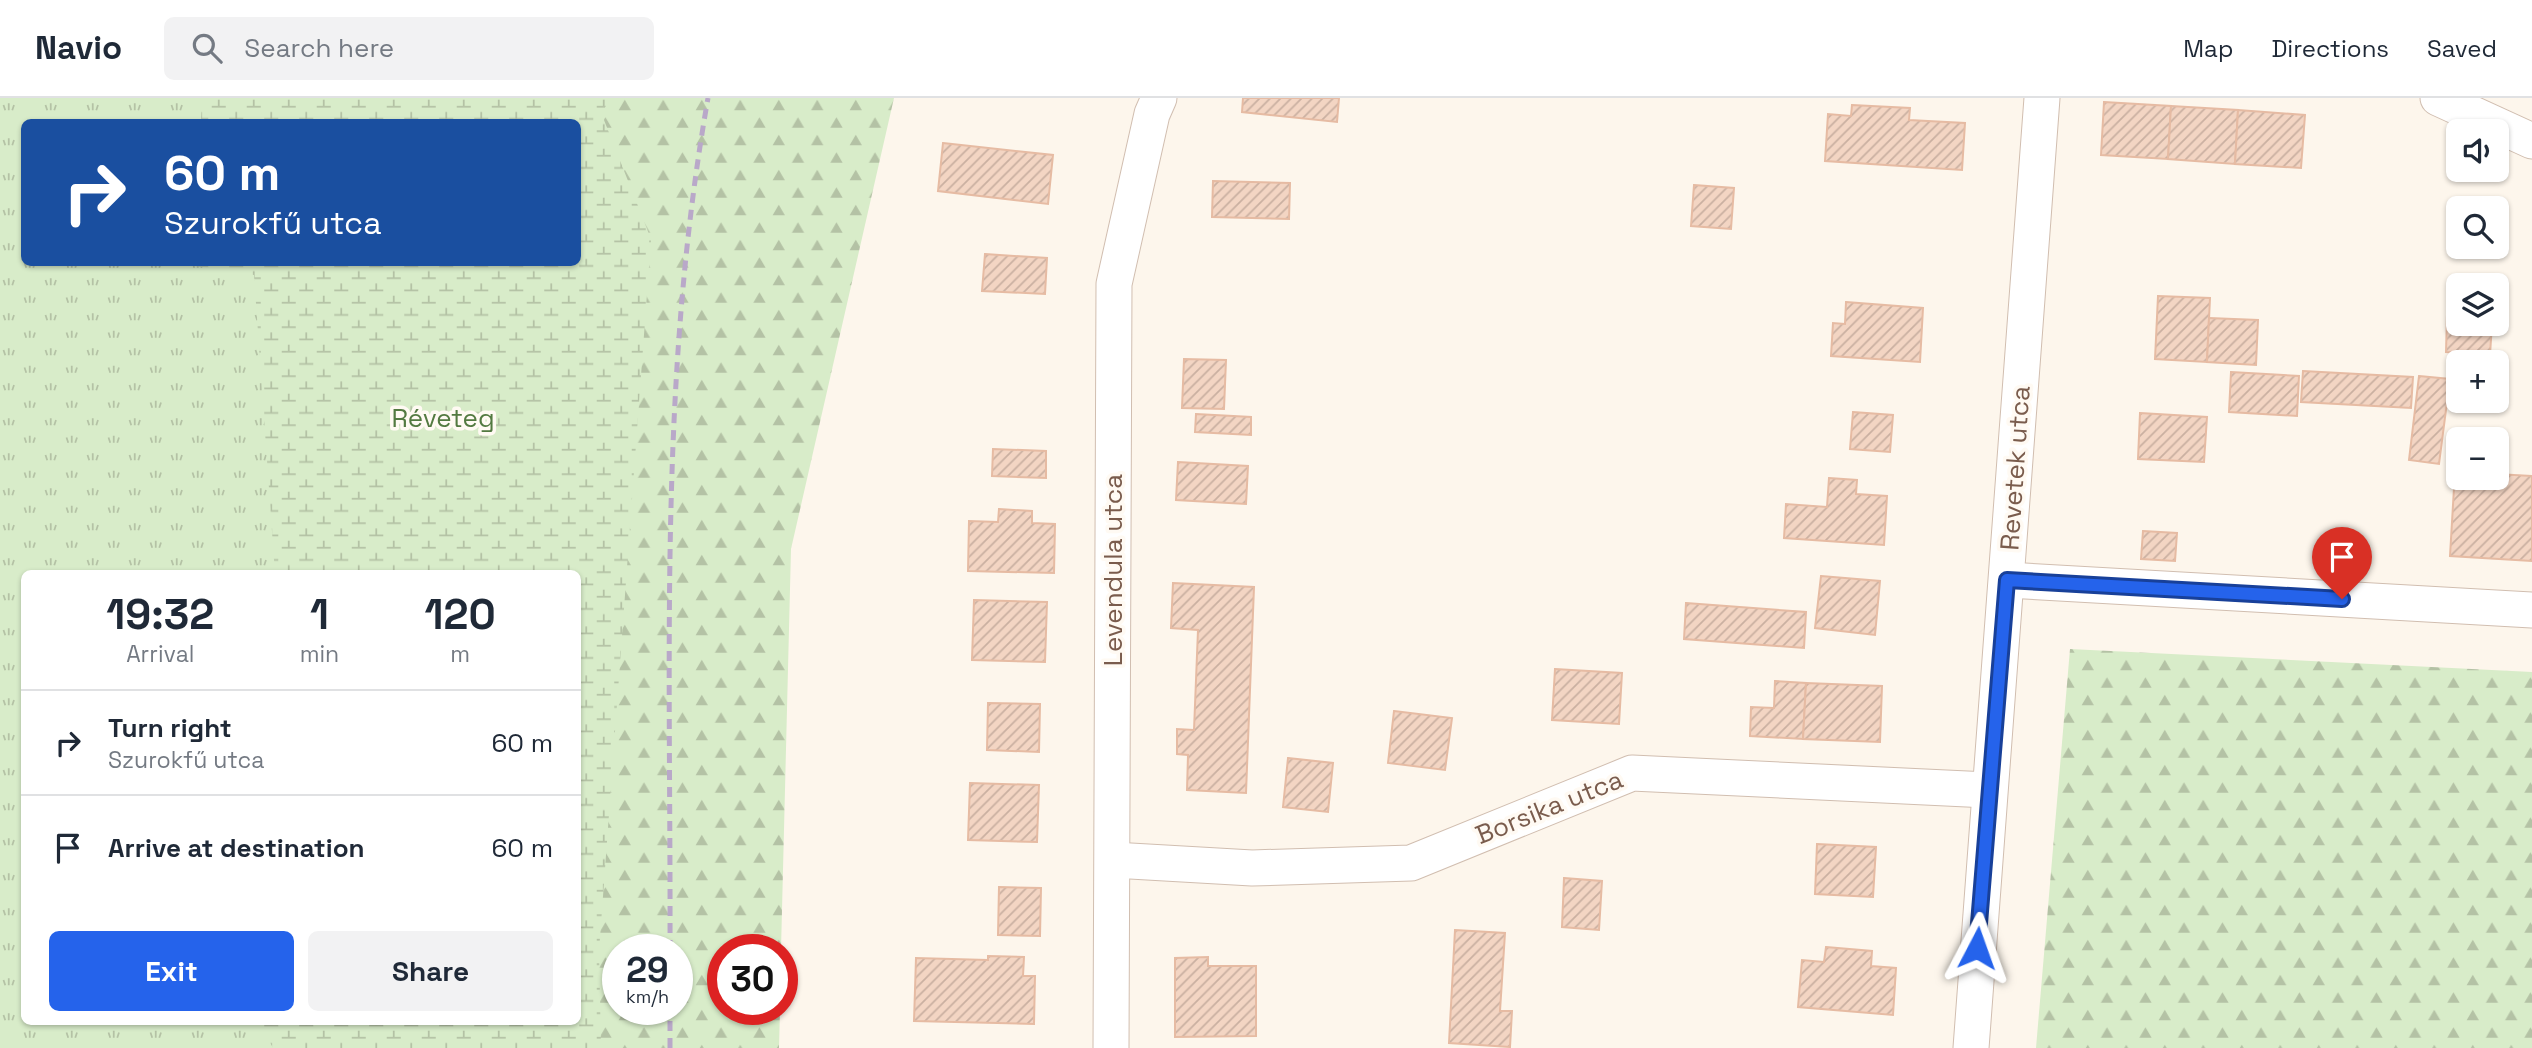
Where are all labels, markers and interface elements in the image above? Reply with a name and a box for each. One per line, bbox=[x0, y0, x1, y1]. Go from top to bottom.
search box bbox=[164, 17, 654, 80]
text: Navio bbox=[35, 27, 122, 69]
icon: search bbox=[188, 29, 226, 67]
text: Search here bbox=[244, 31, 394, 65]
text: Map bbox=[2183, 33, 2233, 64]
text: Directions bbox=[2271, 33, 2389, 64]
text: Saved bbox=[2427, 33, 2497, 64]
map controls bbox=[2446, 119, 2509, 490]
button: sound bbox=[2446, 119, 2509, 182]
text: 60 m bbox=[164, 142, 280, 204]
icon: right bbox=[49, 147, 140, 238]
button: search bbox=[2446, 196, 2509, 259]
text: Szurokfű utca bbox=[164, 203, 382, 243]
button: layers bbox=[2446, 273, 2509, 336]
button: + bbox=[2446, 350, 2509, 413]
street label: Revetek utca bbox=[1992, 384, 2038, 552]
park label: Réveteg bbox=[391, 401, 495, 435]
button: − bbox=[2446, 427, 2509, 490]
street label: Levendula utca bbox=[1096, 474, 1130, 666]
pin bbox=[2312, 527, 2372, 599]
icon: arrive bbox=[2323, 538, 2361, 576]
text: 19:32 bbox=[106, 588, 214, 641]
text: 1 bbox=[310, 588, 329, 641]
text: 120 bbox=[425, 588, 496, 641]
text: Arrival bbox=[126, 639, 195, 669]
text: min bbox=[300, 639, 339, 669]
text: m bbox=[450, 639, 470, 669]
text: Turn right bbox=[108, 711, 232, 745]
icon: right bbox=[49, 724, 87, 762]
text: 60 m bbox=[491, 726, 553, 760]
text: Szurokfű utca bbox=[108, 745, 264, 775]
street label: Borsika utca bbox=[1470, 762, 1628, 852]
icon: arrive bbox=[49, 829, 87, 867]
text: Arrive at destination bbox=[108, 831, 365, 865]
text: 60 m bbox=[491, 831, 553, 865]
position arrow bbox=[1940, 911, 2014, 985]
button: Exit bbox=[49, 931, 294, 1011]
button: Share bbox=[308, 931, 553, 1011]
speed limit sign: 30 bbox=[707, 934, 798, 1025]
text: 29 bbox=[626, 948, 669, 992]
text: km/h bbox=[626, 985, 669, 1008]

